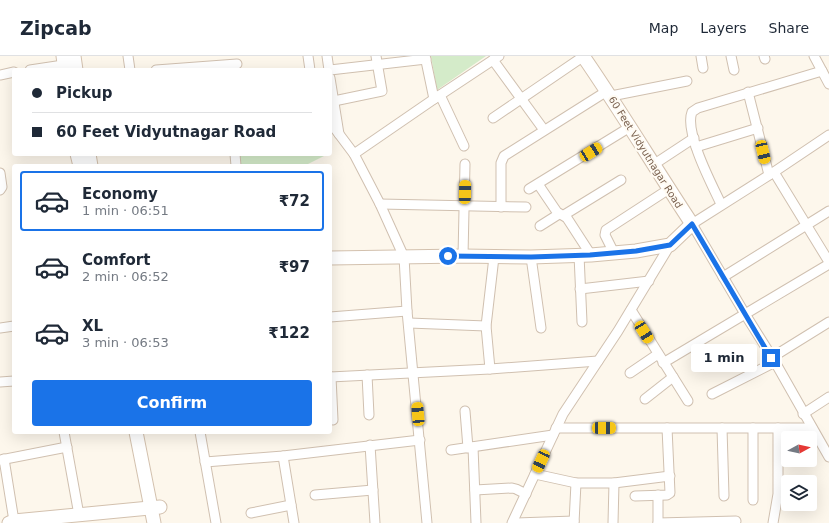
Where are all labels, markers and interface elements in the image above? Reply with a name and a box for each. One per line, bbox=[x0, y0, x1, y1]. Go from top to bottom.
text: Zipcab bbox=[20, 17, 92, 39]
text: Map bbox=[649, 20, 678, 36]
text: Layers bbox=[700, 20, 747, 36]
text: Share bbox=[769, 20, 809, 36]
text: Pickup bbox=[56, 84, 112, 102]
street label: 60 Feet Vidyutnagar Road bbox=[607, 94, 685, 210]
text: 60 Feet Vidyutnagar Road bbox=[56, 123, 276, 141]
car bbox=[754, 139, 772, 165]
car bbox=[578, 141, 604, 163]
car bbox=[459, 180, 471, 204]
icon: car bbox=[34, 183, 70, 219]
text: Economy bbox=[82, 185, 158, 203]
text: ₹72 bbox=[279, 192, 310, 210]
text: 1 min · 06:51 bbox=[82, 203, 169, 218]
route start bbox=[439, 247, 457, 265]
icon: car bbox=[34, 249, 70, 285]
text: Comfort bbox=[82, 251, 150, 269]
text: ₹97 bbox=[279, 258, 310, 276]
text: 2 min · 06:52 bbox=[82, 269, 169, 284]
icon: car bbox=[34, 315, 70, 351]
text: XL bbox=[82, 317, 103, 335]
car bbox=[633, 319, 655, 345]
text: ₹122 bbox=[268, 324, 310, 342]
text: 3 min · 06:53 bbox=[82, 335, 169, 350]
callout: 1 min bbox=[691, 344, 757, 372]
route end bbox=[762, 349, 780, 367]
text: 1 min bbox=[704, 350, 744, 365]
button: Confirm bbox=[32, 380, 312, 426]
car bbox=[411, 402, 425, 426]
car bbox=[592, 422, 616, 434]
north arrow bbox=[781, 431, 817, 467]
map controls bbox=[781, 431, 817, 511]
car bbox=[530, 448, 552, 474]
button: layers bbox=[781, 475, 817, 511]

